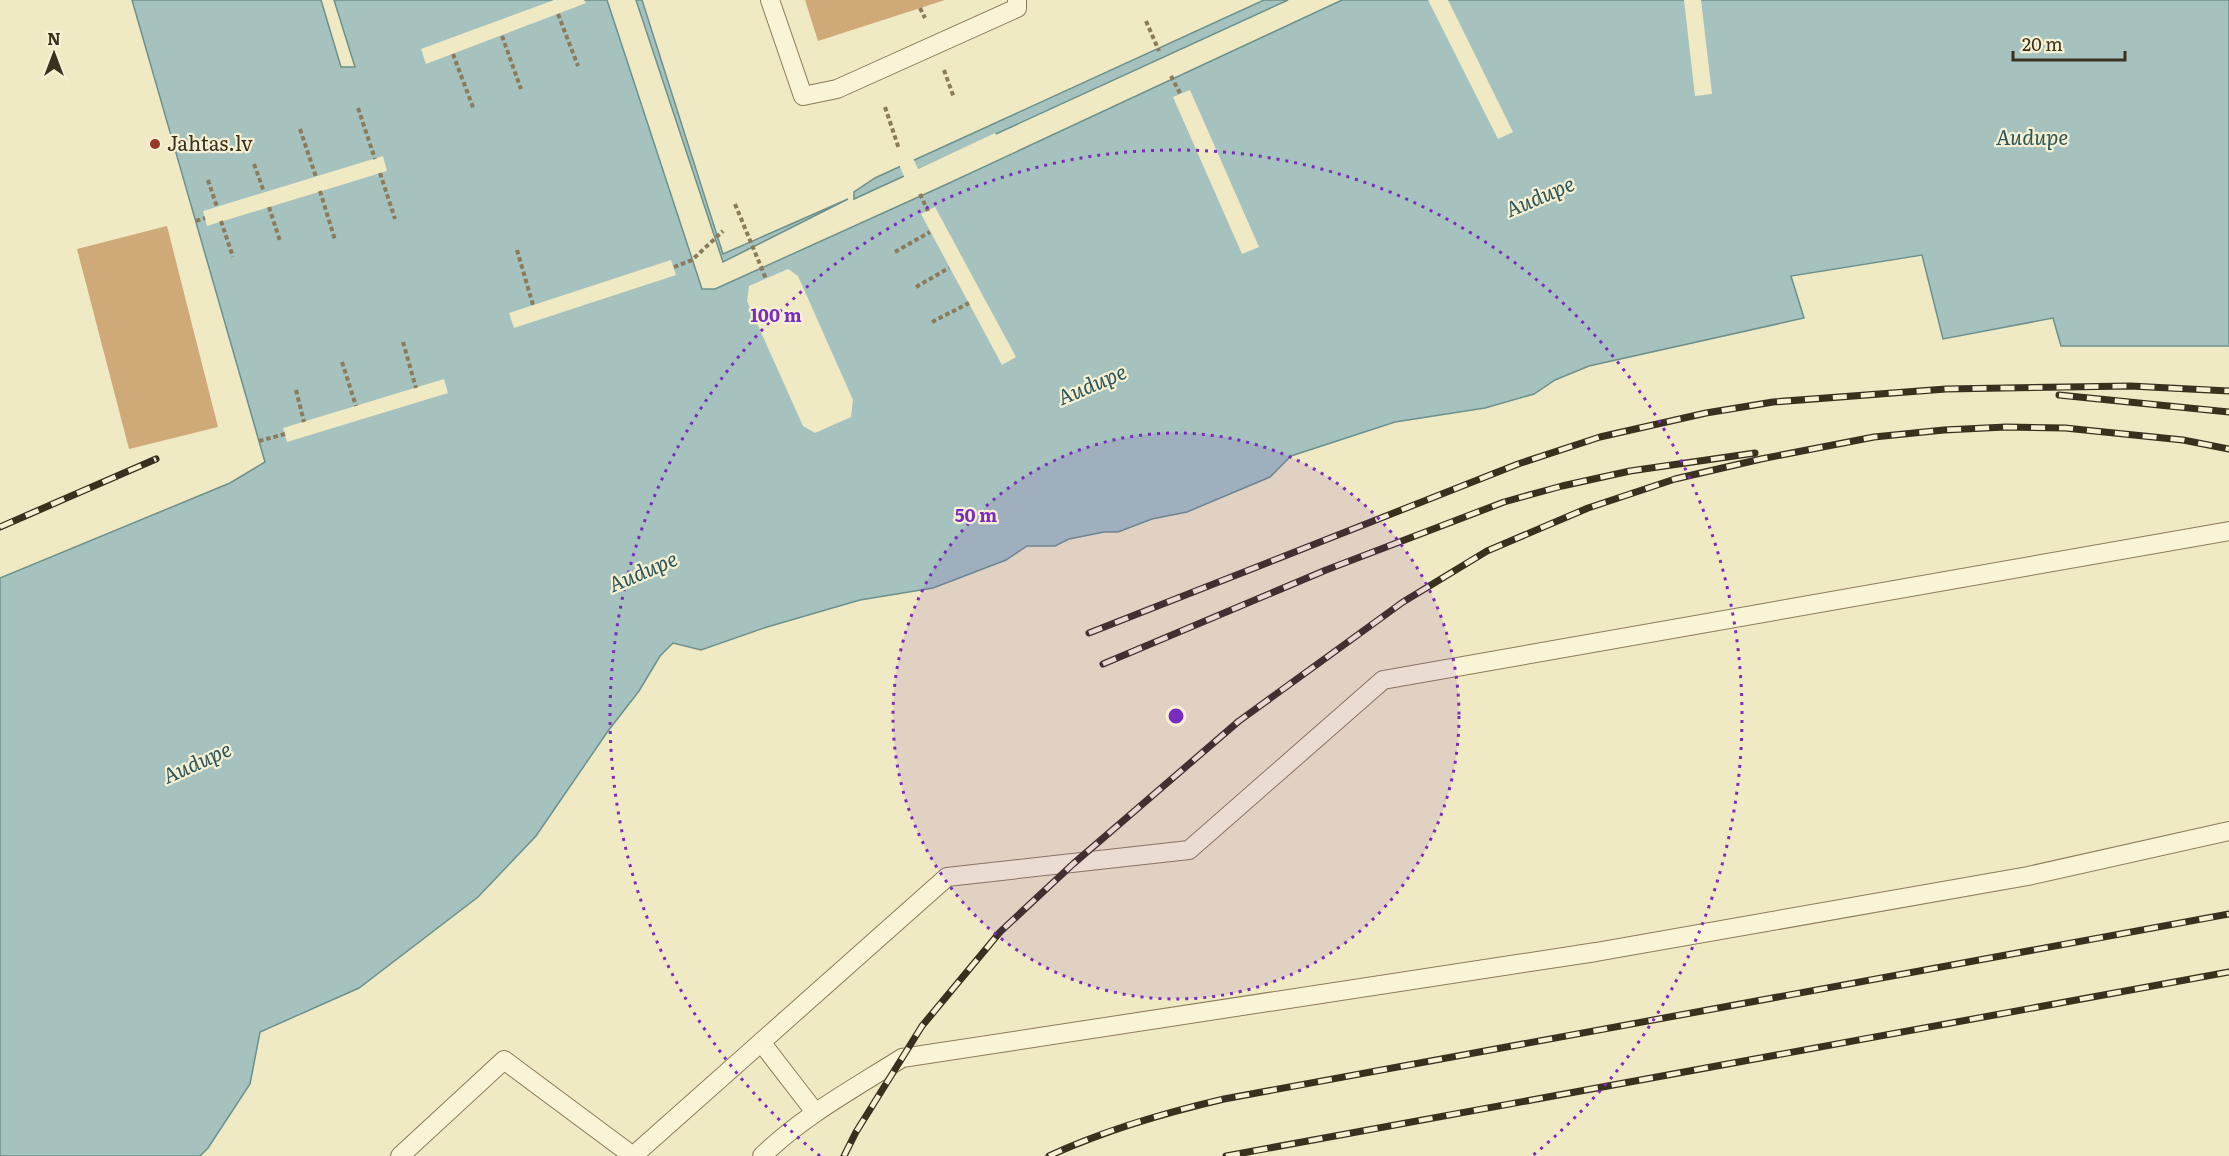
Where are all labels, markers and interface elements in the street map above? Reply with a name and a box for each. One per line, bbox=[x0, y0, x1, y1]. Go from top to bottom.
north arrow bbox=[24, 24, 84, 84]
scale bar bbox=[2013, 24, 2126, 62]
text: N bbox=[47, 26, 61, 50]
text: 20 m bbox=[2022, 30, 2063, 57]
water label: Audupe bbox=[1996, 120, 2068, 151]
place label: Jahtas.lv bbox=[167, 127, 253, 157]
marker: Jahtas.lv bbox=[148, 137, 162, 151]
water label: Audupe bbox=[1499, 166, 1579, 223]
text: 100 m bbox=[750, 301, 802, 328]
water label: Audupe bbox=[1051, 354, 1131, 411]
text: 50 m bbox=[955, 501, 997, 528]
water label: Audupe bbox=[602, 541, 682, 598]
centre of rings bbox=[1166, 706, 1186, 726]
water label: Audupe bbox=[156, 732, 236, 790]

